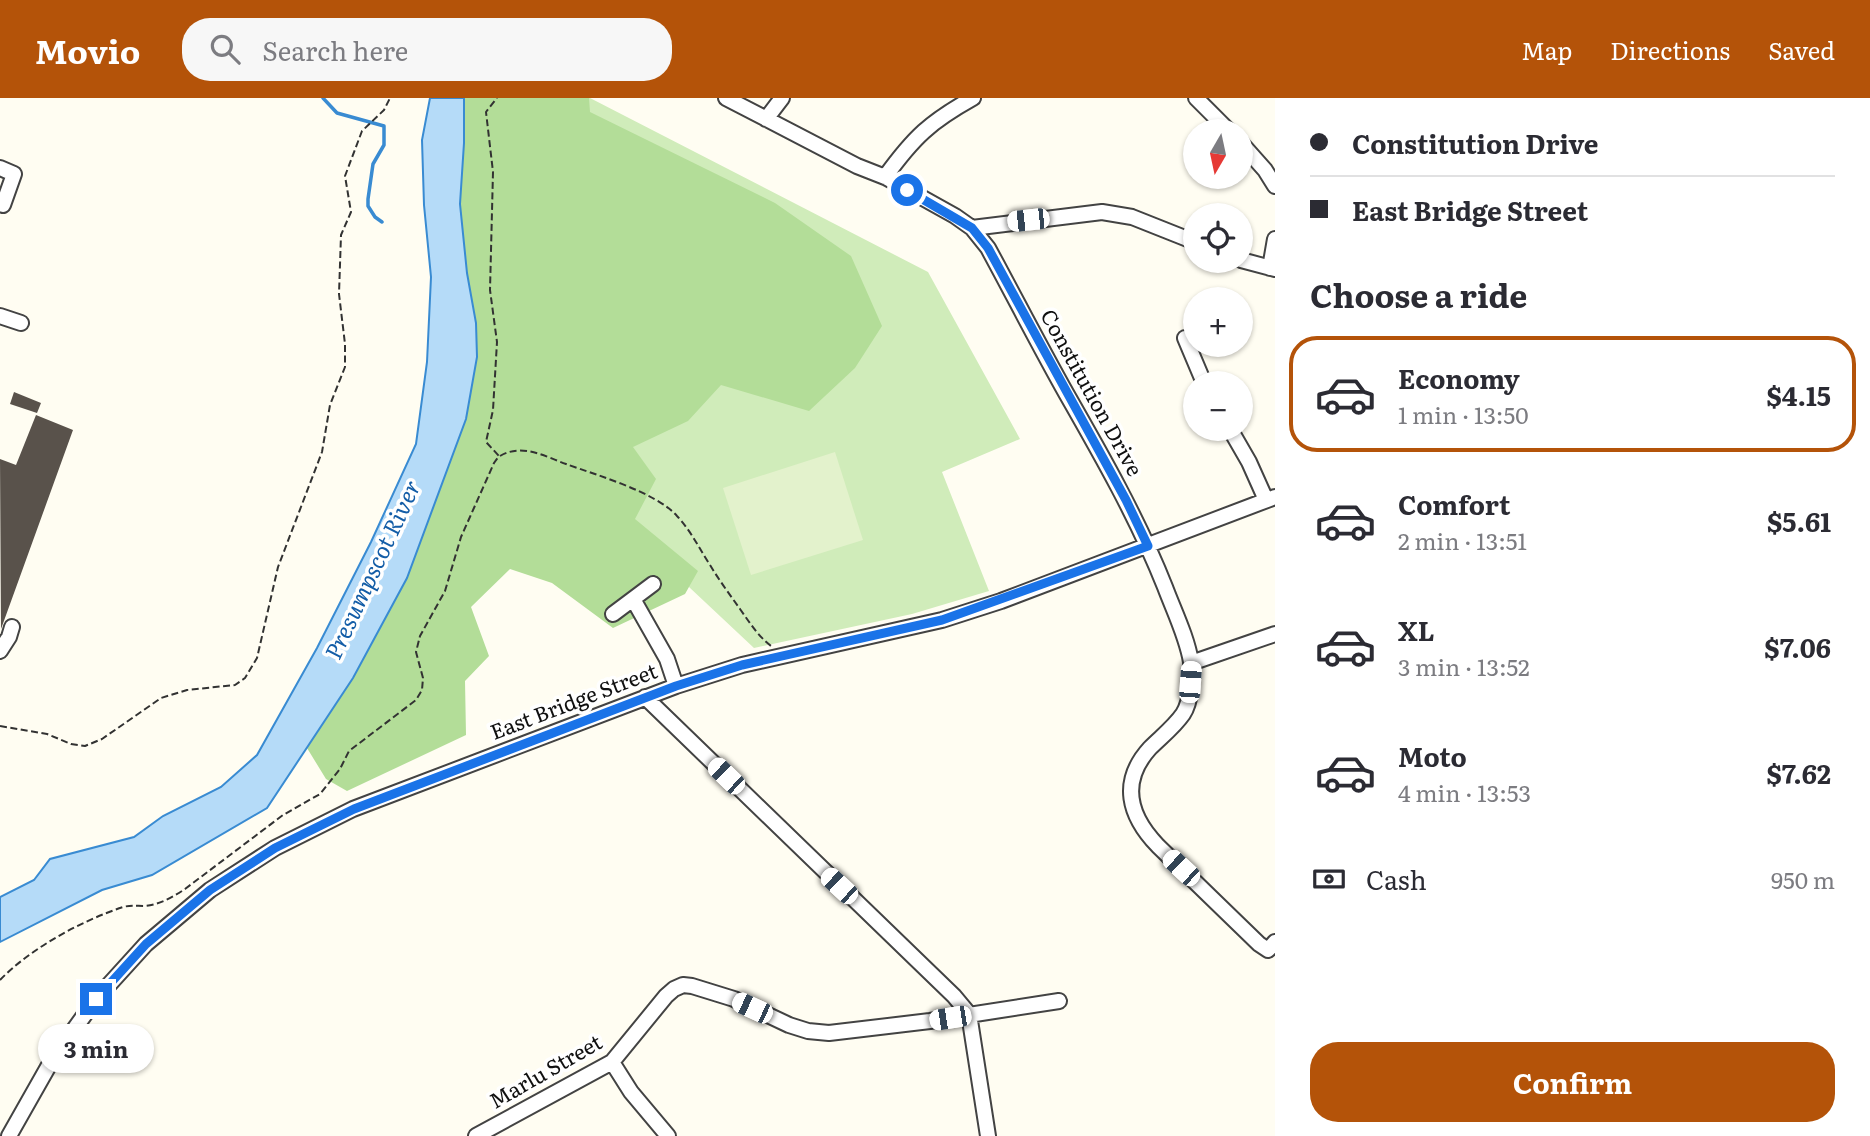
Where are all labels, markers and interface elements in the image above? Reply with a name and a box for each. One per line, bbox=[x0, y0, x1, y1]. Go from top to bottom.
search box bbox=[182, 18, 672, 81]
text: Movio bbox=[35, 25, 140, 74]
icon: search bbox=[206, 30, 244, 68]
text: Search here bbox=[262, 30, 408, 69]
text: Map bbox=[1521, 32, 1572, 67]
text: Directions bbox=[1610, 32, 1730, 67]
text: Saved bbox=[1768, 32, 1835, 67]
north arrow bbox=[1183, 119, 1253, 189]
map controls bbox=[1183, 119, 1253, 441]
text: Constitution Drive bbox=[1352, 123, 1599, 162]
route start bbox=[891, 174, 923, 206]
text: East Bridge Street bbox=[1352, 190, 1588, 229]
button: locate bbox=[1183, 203, 1253, 273]
car bbox=[1007, 207, 1050, 233]
text: Choose a ride bbox=[1310, 270, 1527, 318]
button: + bbox=[1183, 287, 1253, 357]
street label: Constitution Drive bbox=[1034, 303, 1152, 481]
text: Economy bbox=[1398, 358, 1520, 397]
icon: car bbox=[1314, 363, 1377, 426]
button: − bbox=[1183, 371, 1253, 441]
text: $4.15 bbox=[1766, 375, 1831, 414]
text: 1 min · 13:50 bbox=[1398, 397, 1528, 431]
water label: Presumpscot River bbox=[315, 474, 428, 664]
text: Comfort bbox=[1398, 484, 1510, 523]
icon: car bbox=[1314, 489, 1377, 552]
text: $5.61 bbox=[1767, 501, 1831, 540]
text: 2 min · 13:51 bbox=[1398, 523, 1527, 557]
text: XL bbox=[1398, 610, 1435, 649]
icon: car bbox=[1314, 615, 1377, 678]
text: $7.06 bbox=[1764, 627, 1831, 666]
text: 3 min · 13:52 bbox=[1398, 649, 1530, 683]
street label: East Bridge Street bbox=[485, 653, 662, 746]
car bbox=[1179, 660, 1202, 704]
text: Moto bbox=[1398, 736, 1467, 775]
icon: car bbox=[1314, 741, 1377, 804]
text: $7.62 bbox=[1766, 753, 1831, 792]
car bbox=[704, 754, 749, 798]
text: 4 min · 13:53 bbox=[1398, 775, 1531, 809]
car bbox=[1159, 846, 1204, 890]
text: Cash bbox=[1366, 859, 1427, 898]
icon: cash bbox=[1310, 860, 1348, 898]
text: 950 m bbox=[1771, 862, 1835, 896]
car bbox=[817, 864, 862, 908]
route end bbox=[80, 983, 112, 1015]
car bbox=[729, 990, 776, 1026]
car bbox=[928, 1004, 973, 1032]
callout: 3 min bbox=[38, 1024, 154, 1072]
street label: Marlu Street bbox=[483, 1025, 607, 1115]
text: 3 min bbox=[64, 1031, 128, 1065]
button: Confirm bbox=[1310, 1042, 1835, 1122]

